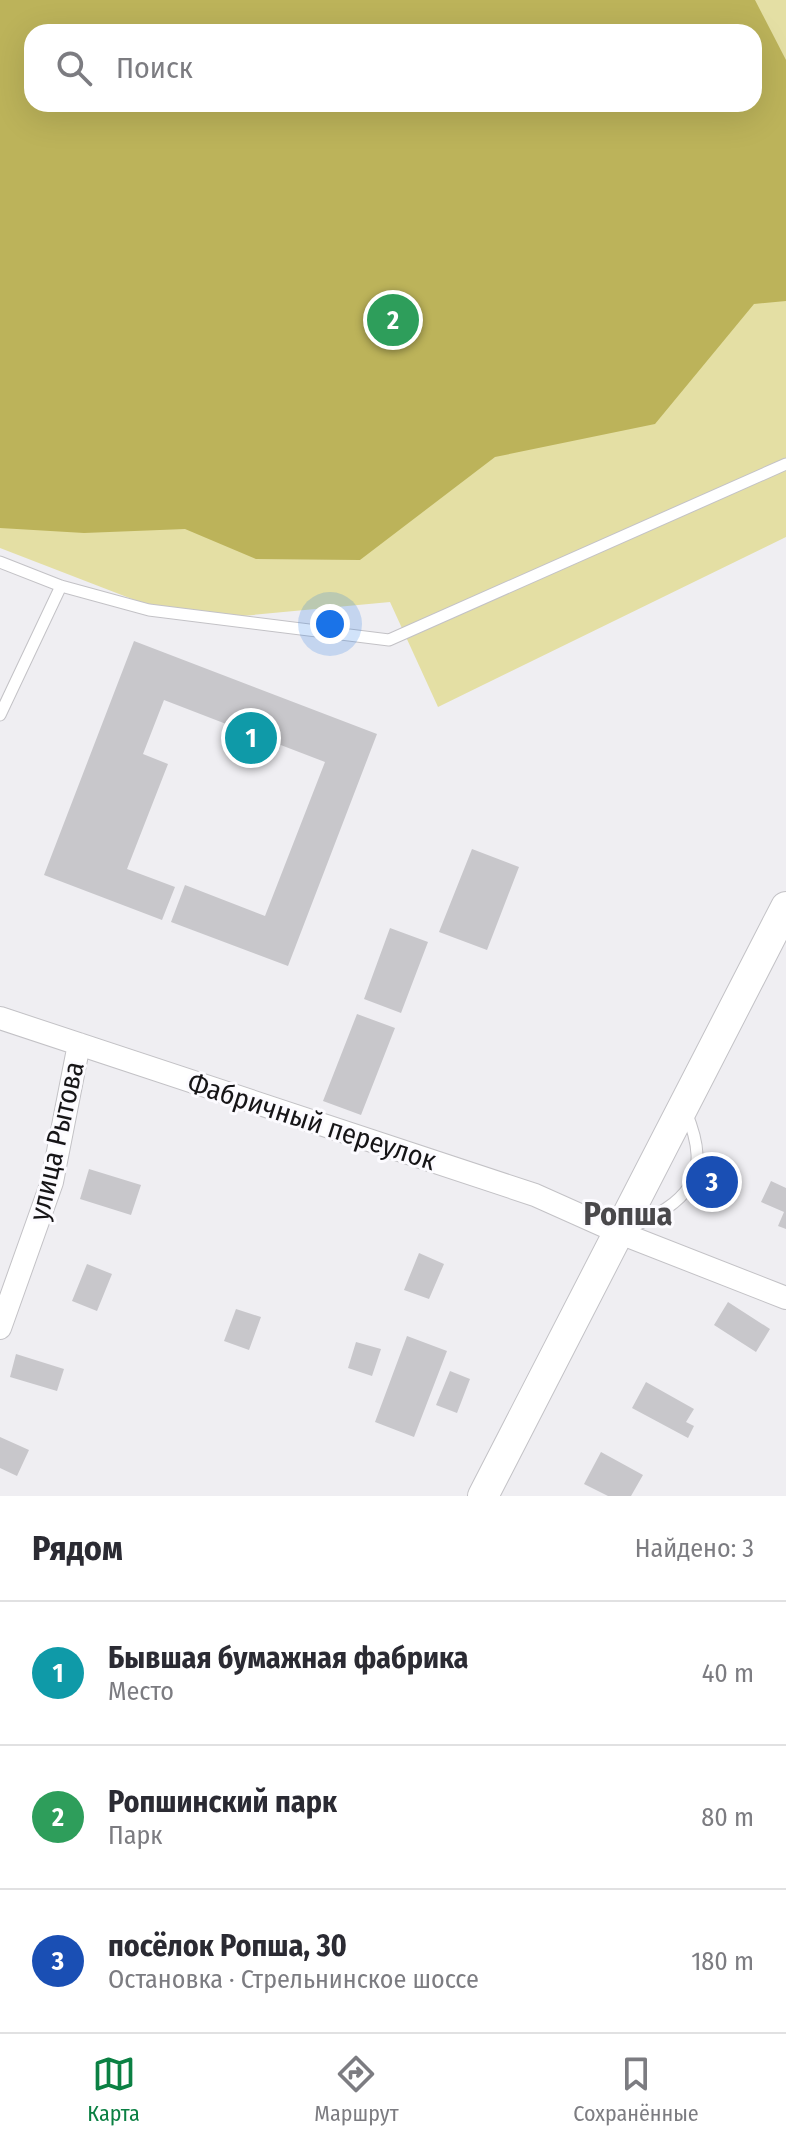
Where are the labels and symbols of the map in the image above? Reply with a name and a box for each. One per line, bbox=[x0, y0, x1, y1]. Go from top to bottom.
pin: 2 bbox=[367, 290, 419, 350]
your location bbox=[310, 604, 350, 644]
pin: 1 bbox=[225, 708, 277, 768]
street label: улица Рытова bbox=[22, 1058, 91, 1224]
street label: Фабричный переулок bbox=[183, 1066, 440, 1177]
pin: 3 bbox=[686, 1152, 738, 1212]
district label: Ропша bbox=[584, 1195, 673, 1233]

